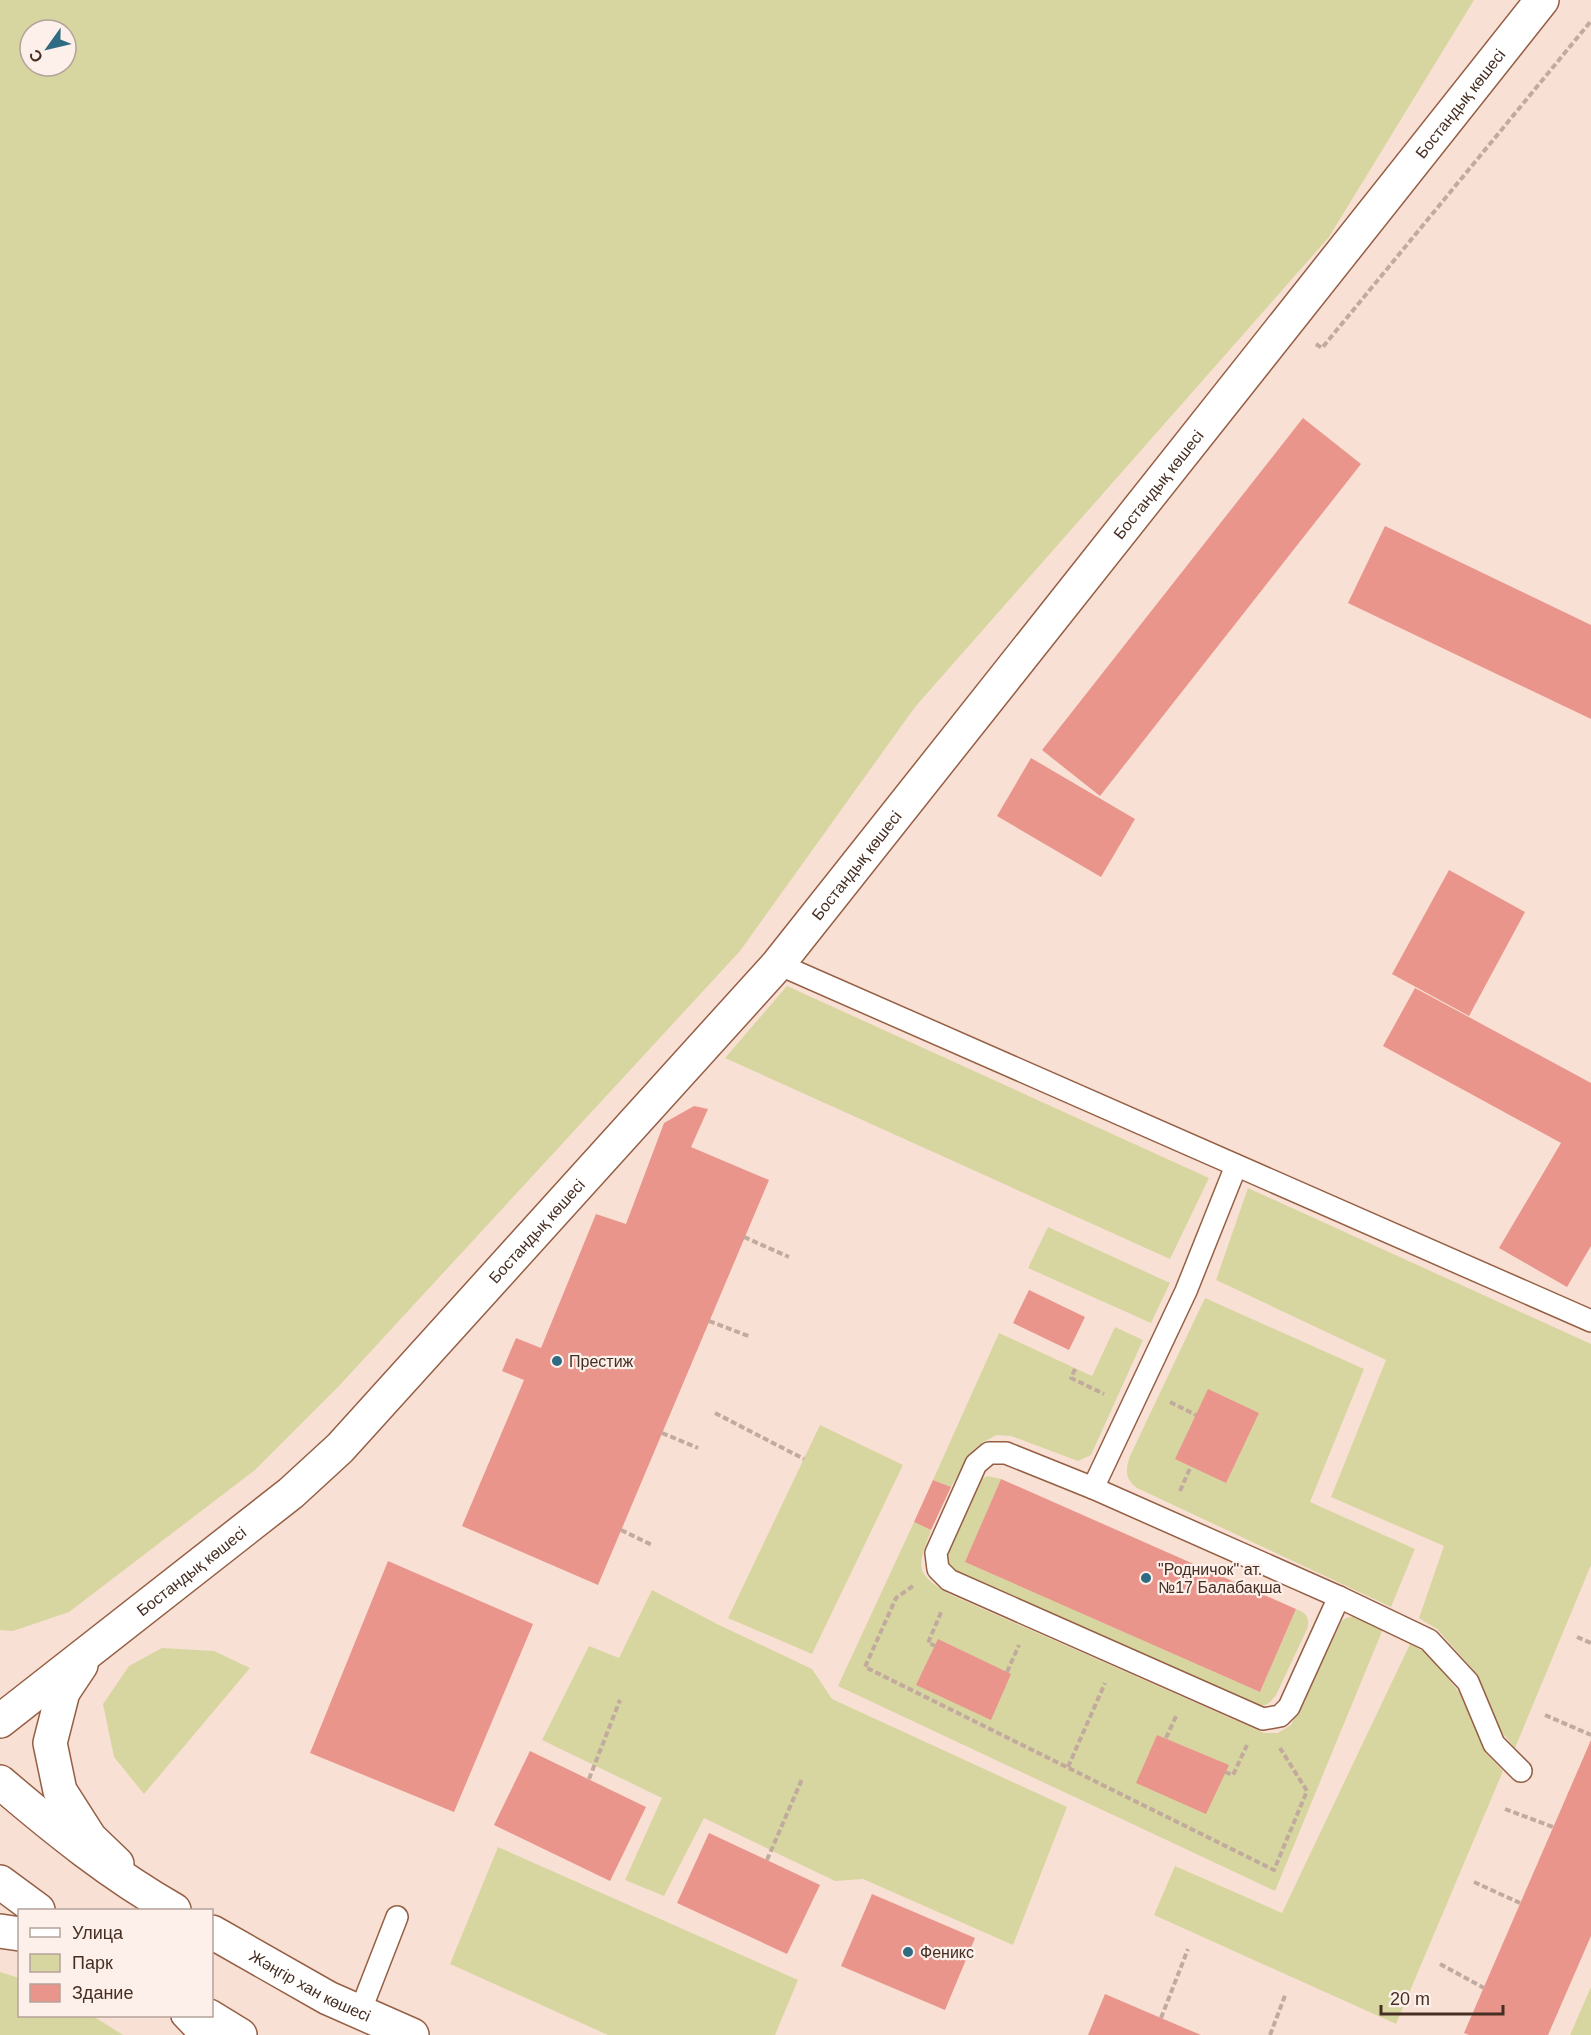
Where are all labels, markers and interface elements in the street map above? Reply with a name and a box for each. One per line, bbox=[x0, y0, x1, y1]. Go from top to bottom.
north arrow bbox=[18, 18, 78, 78]
text: С bbox=[25, 46, 46, 66]
street label: Бостандық көшесі bbox=[1412, 46, 1509, 161]
street label: Бостандық көшесі bbox=[1110, 427, 1207, 542]
street label: Бостандық көшесі bbox=[808, 808, 905, 923]
street label: Бостандық көшесі bbox=[486, 1176, 588, 1287]
place label: Престиж bbox=[569, 1353, 634, 1370]
marker: Престиж bbox=[550, 1354, 564, 1368]
street label: Бостандық көшесі bbox=[134, 1524, 250, 1619]
place label: "Родничок" ат. №17 Балабақша bbox=[1158, 1561, 1282, 1596]
marker: "Родничок" ат. №17 Балабақша bbox=[1139, 1571, 1153, 1585]
legend bbox=[18, 1909, 213, 2017]
text: Улица bbox=[72, 1923, 124, 1943]
place label: Феникс bbox=[920, 1944, 974, 1961]
marker: Феникс bbox=[901, 1945, 915, 1959]
street label: Жәңгір хан көшесі bbox=[246, 1947, 373, 2025]
text: Парк bbox=[72, 1953, 113, 1973]
scale bar bbox=[1381, 1978, 1502, 2016]
text: Здание bbox=[72, 1983, 133, 2003]
text: 20 m bbox=[1390, 1989, 1430, 2009]

